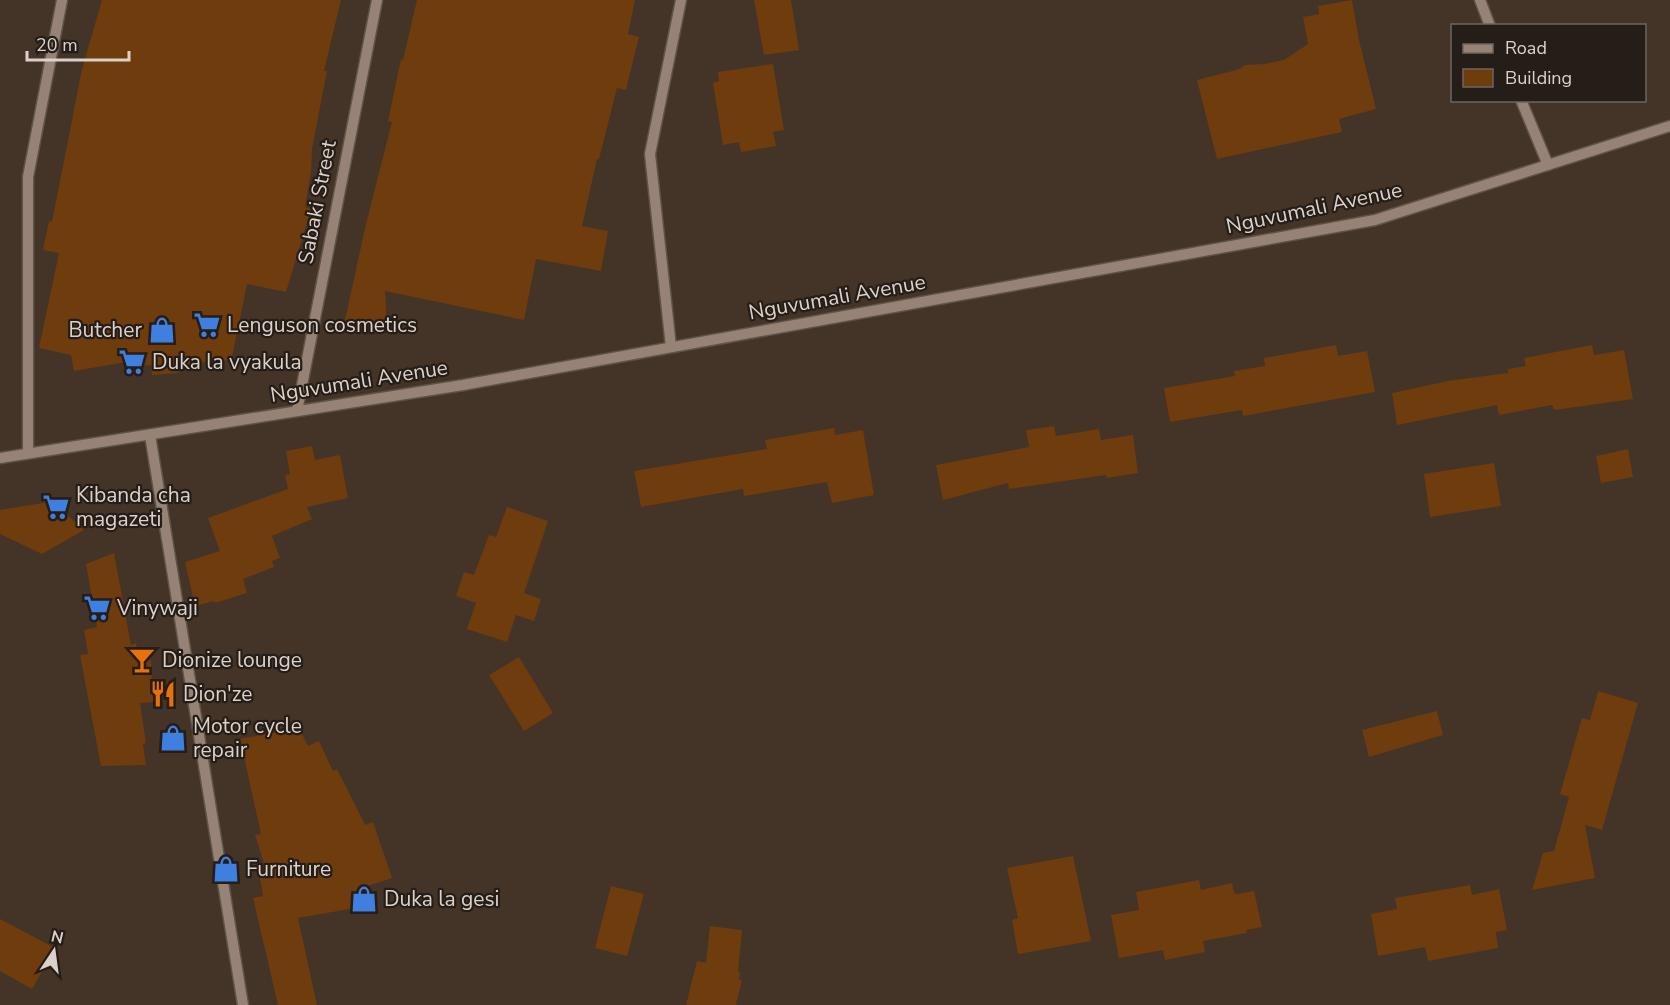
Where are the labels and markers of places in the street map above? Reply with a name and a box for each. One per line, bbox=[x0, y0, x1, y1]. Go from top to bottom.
supermarket icon: Lenguson cosmetics bbox=[192, 310, 222, 340]
place label: Lenguson cosmetics bbox=[227, 311, 417, 339]
shop icon: Butcher bbox=[147, 315, 177, 345]
place label: Butcher bbox=[68, 316, 142, 344]
supermarket icon: Duka la vyakula bbox=[117, 347, 147, 377]
place label: Duka la vyakula bbox=[152, 348, 302, 376]
place label: Kibanda cha magazeti bbox=[76, 481, 191, 533]
supermarket icon: Kibanda cha magazeti bbox=[41, 492, 71, 522]
supermarket icon: Vinywaji bbox=[82, 593, 112, 623]
place label: Vinywaji bbox=[116, 594, 198, 622]
bar icon: Dionize lounge bbox=[127, 645, 157, 675]
place label: Dionize lounge bbox=[162, 646, 302, 674]
restaurant icon: Dion'ze bbox=[148, 679, 178, 709]
place label: Dion'ze bbox=[183, 680, 252, 708]
place label: Motor cycle repair bbox=[193, 712, 302, 764]
shop icon: Motor cycle repair bbox=[158, 723, 188, 753]
shop icon: Furniture bbox=[211, 854, 241, 884]
place label: Furniture bbox=[246, 855, 331, 883]
shop icon: Duka la gesi bbox=[349, 884, 379, 914]
place label: Duka la gesi bbox=[384, 885, 499, 913]

